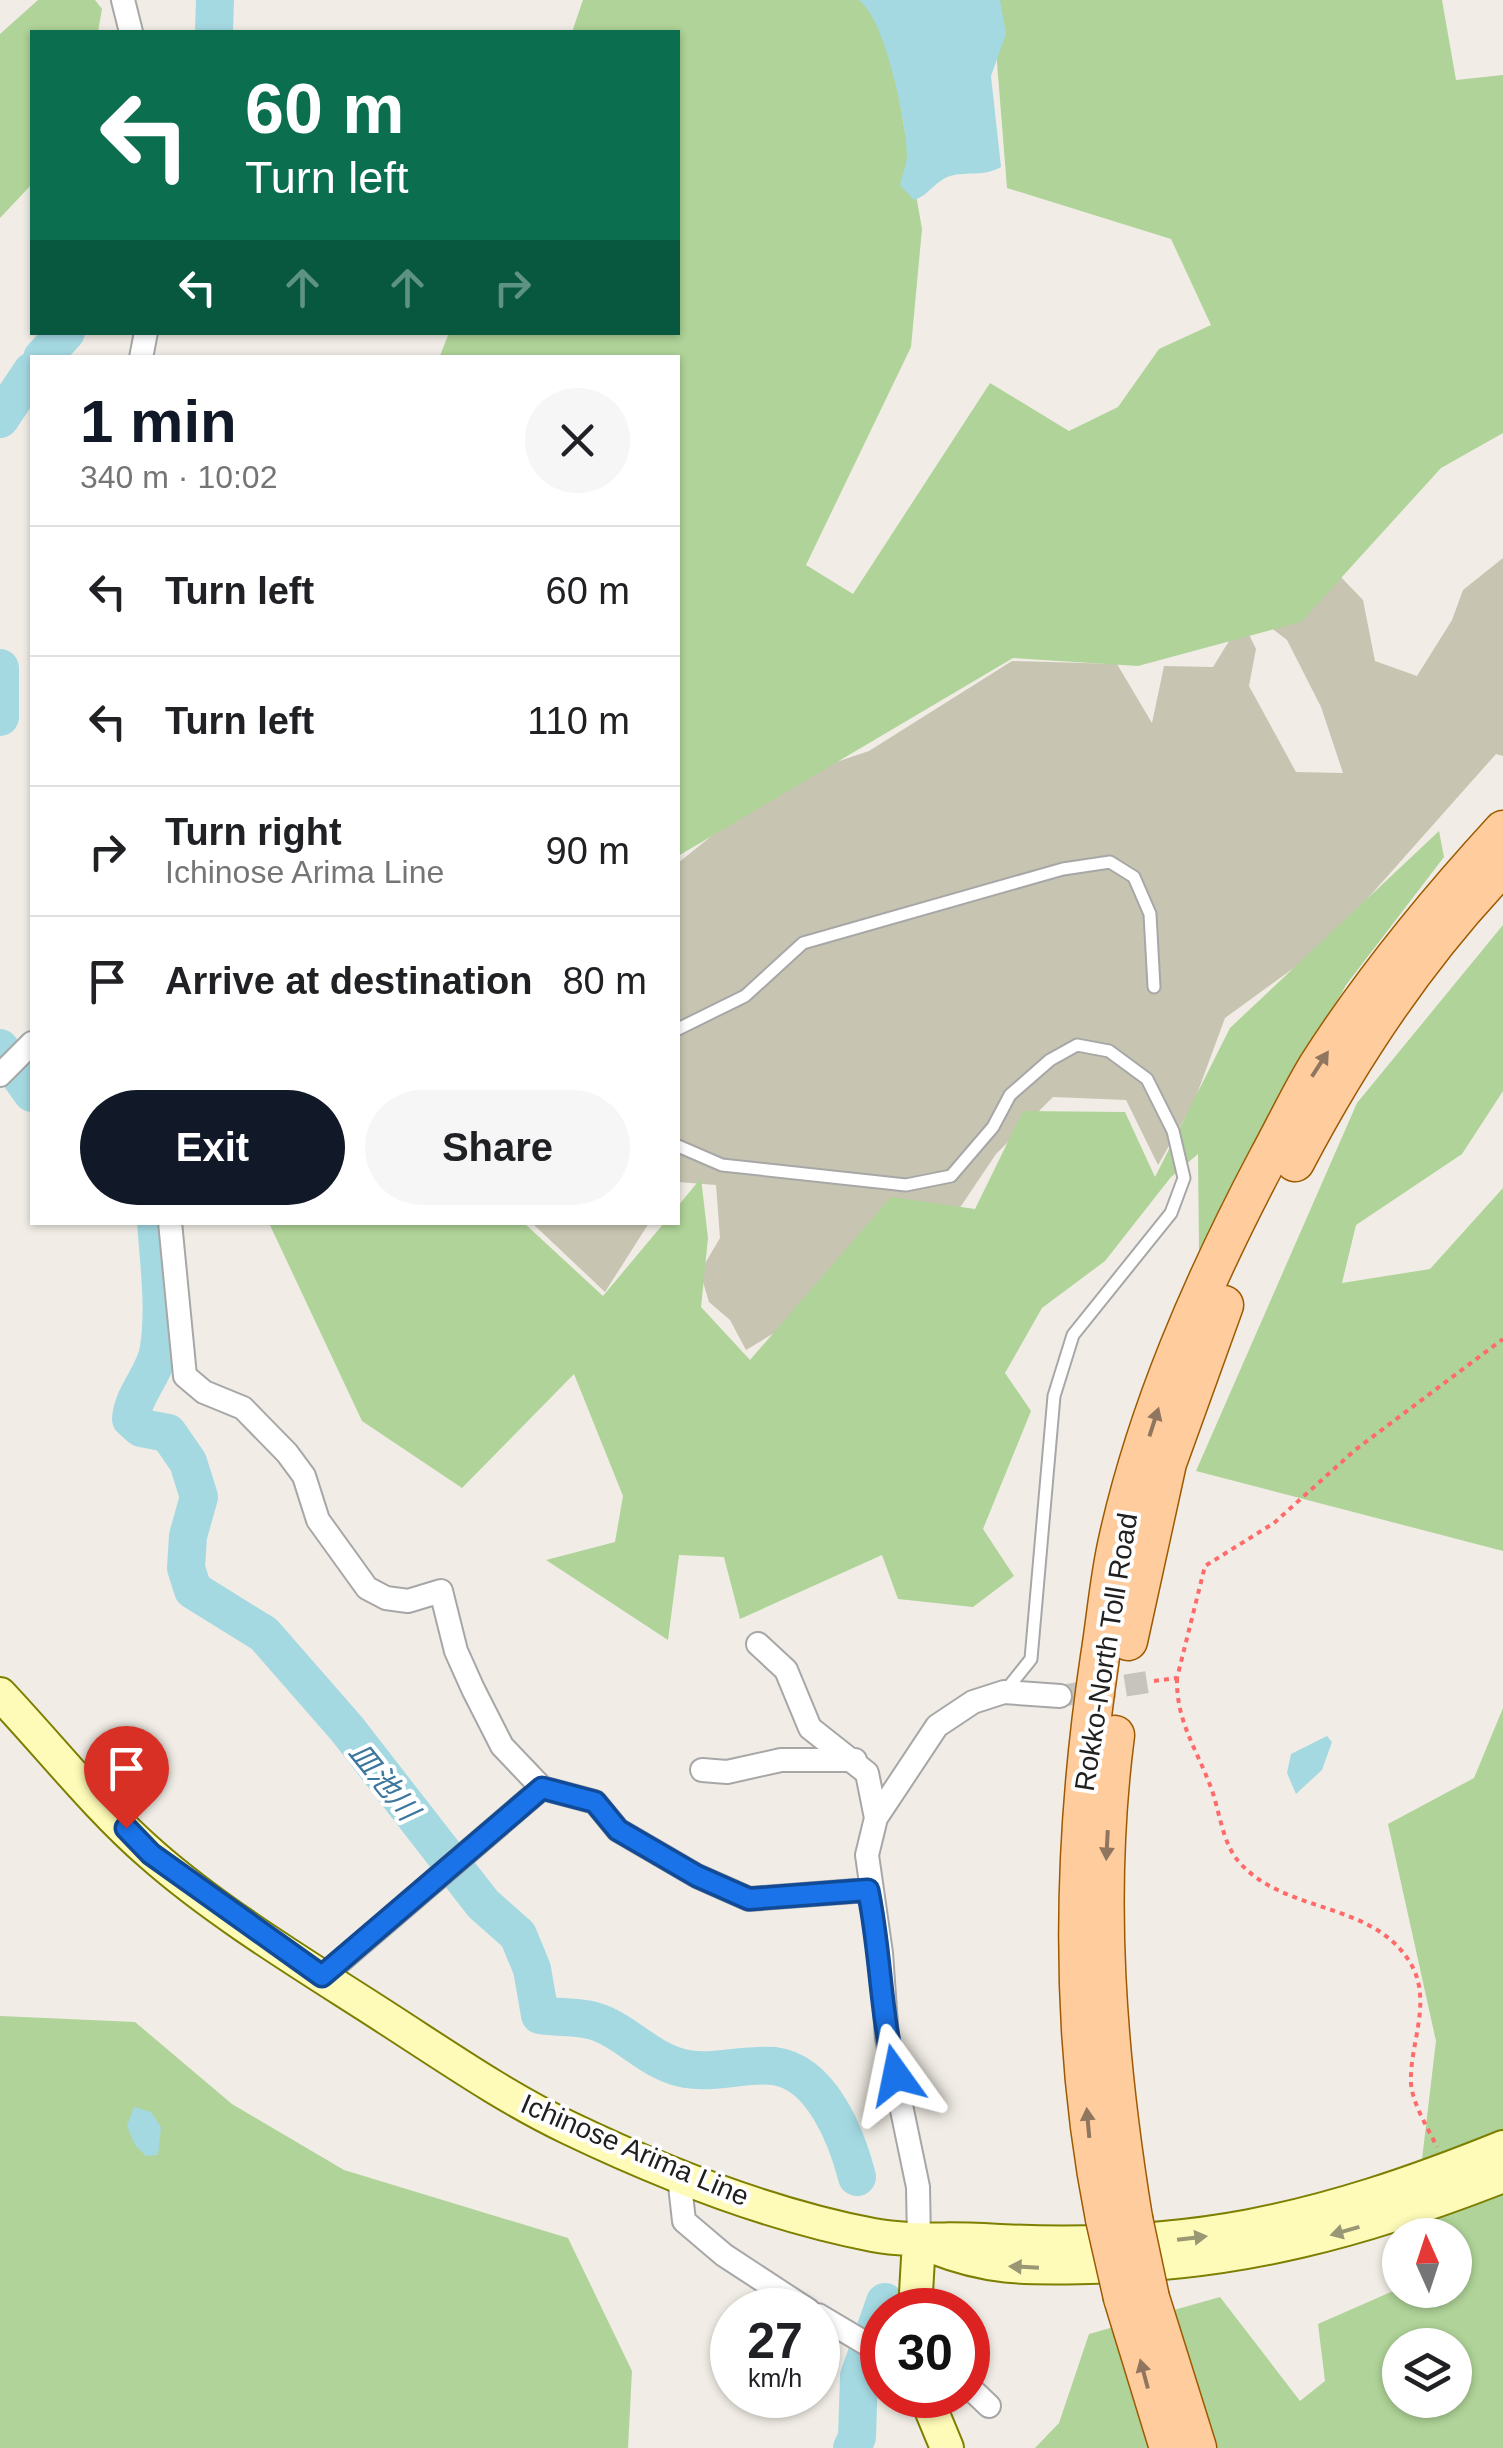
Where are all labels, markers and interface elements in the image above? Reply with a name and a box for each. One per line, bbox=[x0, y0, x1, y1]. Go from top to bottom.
icon: left bbox=[80, 70, 210, 200]
text: 60 m bbox=[245, 70, 405, 148]
text: Turn left bbox=[245, 152, 408, 203]
icon: left bbox=[170, 260, 225, 315]
icon: ahead bbox=[275, 260, 330, 315]
icon: ahead bbox=[380, 260, 435, 315]
icon: right bbox=[485, 260, 540, 315]
text: 1 min bbox=[80, 388, 237, 455]
button: close bbox=[525, 388, 630, 493]
text: 340 m · 10:02 bbox=[80, 459, 277, 495]
icon: left bbox=[80, 564, 135, 619]
text: Turn left bbox=[165, 570, 314, 612]
text: 60 m bbox=[546, 570, 630, 612]
icon: left bbox=[80, 694, 135, 749]
text: Turn left bbox=[165, 700, 314, 742]
text: 110 m bbox=[527, 700, 630, 742]
text: Turn right bbox=[165, 811, 342, 853]
icon: right bbox=[80, 824, 135, 879]
text: 90 m bbox=[546, 830, 630, 872]
text: Ichinose Arima Line bbox=[165, 854, 444, 890]
icon: arrive bbox=[80, 954, 135, 1009]
text: Arrive at destination bbox=[165, 960, 532, 1002]
text: 80 m bbox=[562, 960, 647, 1002]
one-way arrow bbox=[1310, 1051, 1329, 1078]
button: Exit bbox=[80, 1090, 345, 1205]
button: Share bbox=[365, 1090, 630, 1205]
one-way arrow bbox=[1147, 1406, 1162, 1436]
street label: Rokko-North Toll Road bbox=[1069, 1511, 1143, 1793]
pin bbox=[84, 1726, 169, 1829]
water label: 皿池川 bbox=[343, 1736, 427, 1829]
icon: arrive bbox=[99, 1741, 154, 1796]
one-way arrow bbox=[1099, 1829, 1115, 1861]
position arrow bbox=[844, 2023, 948, 2127]
street label: Ichinose Arima Line bbox=[516, 2088, 754, 2212]
one-way arrow bbox=[1080, 2107, 1096, 2139]
north arrow bbox=[1382, 2218, 1472, 2308]
map controls bbox=[1382, 2218, 1472, 2418]
one-way arrow bbox=[1329, 2224, 1360, 2239]
one-way arrow bbox=[1176, 2230, 1208, 2246]
one-way arrow bbox=[1007, 2259, 1039, 2275]
speed limit sign: 30 bbox=[860, 2288, 990, 2418]
text: 27 bbox=[747, 2313, 803, 2369]
button: layers bbox=[1382, 2328, 1472, 2418]
one-way arrow bbox=[1135, 2358, 1151, 2389]
text: km/h bbox=[748, 2364, 802, 2392]

